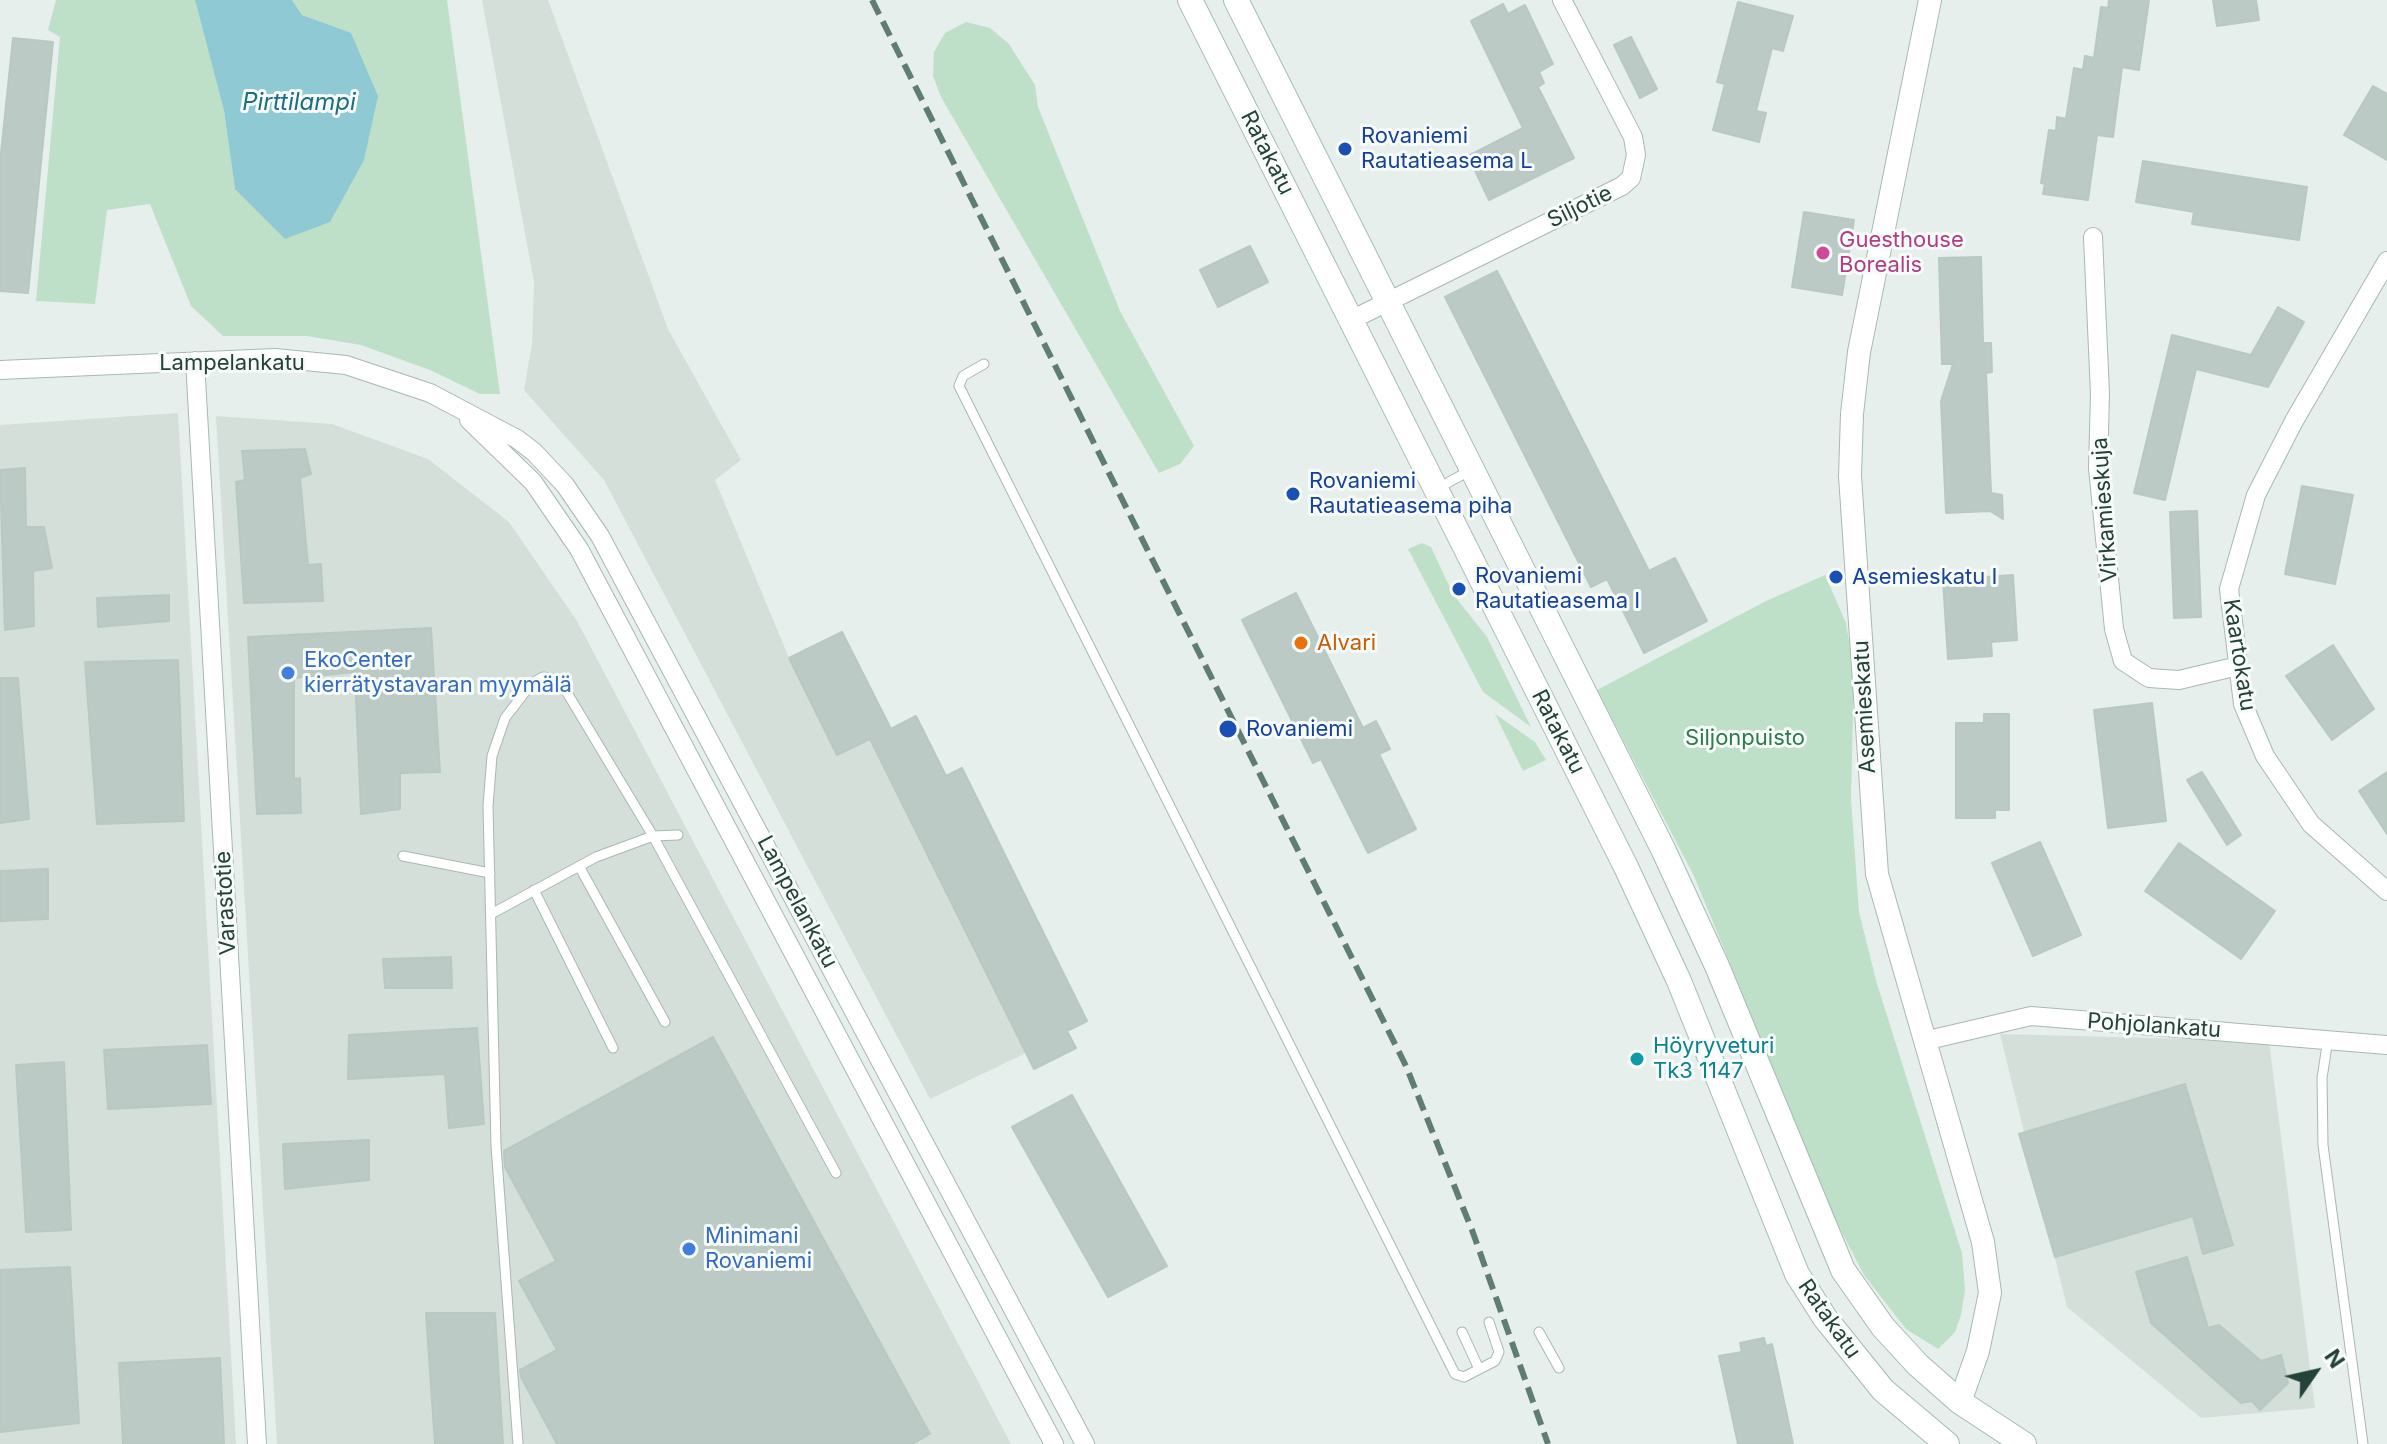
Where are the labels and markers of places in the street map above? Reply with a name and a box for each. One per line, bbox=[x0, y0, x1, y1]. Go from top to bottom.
place label: Rovaniemi Rautatieasema L bbox=[1361, 123, 1533, 174]
marker: Rovaniemi Rautatieasema L bbox=[1336, 140, 1354, 158]
place label: Guesthouse Borealis bbox=[1839, 227, 1964, 278]
marker: Guesthouse Borealis bbox=[1814, 244, 1832, 262]
place label: Rovaniemi Rautatieasema piha bbox=[1309, 468, 1512, 520]
marker: Rovaniemi Rautatieasema piha bbox=[1284, 485, 1302, 503]
place label: Rovaniemi Rautatieasema I bbox=[1475, 563, 1640, 614]
place label: Asemieskatu I bbox=[1852, 564, 1997, 590]
marker: Asemieskatu I bbox=[1827, 568, 1845, 586]
marker: Rovaniemi Rautatieasema I bbox=[1450, 580, 1468, 598]
place label: Alvari bbox=[1317, 630, 1376, 656]
marker: Alvari bbox=[1292, 634, 1310, 652]
place label: EkoCenter kierrätystavaran myymälä bbox=[304, 647, 572, 698]
marker: EkoCenter kierrätystavaran myymälä bbox=[279, 664, 297, 682]
place label: Rovaniemi bbox=[1246, 716, 1353, 742]
marker: Rovaniemi bbox=[1217, 718, 1239, 740]
place label: Höyryveturi Tk3 1147 bbox=[1653, 1033, 1774, 1084]
marker: Höyryveturi Tk3 1147 bbox=[1628, 1050, 1646, 1068]
place label: Minimani Rovaniemi bbox=[705, 1223, 812, 1274]
marker: Minimani Rovaniemi bbox=[680, 1240, 698, 1258]

